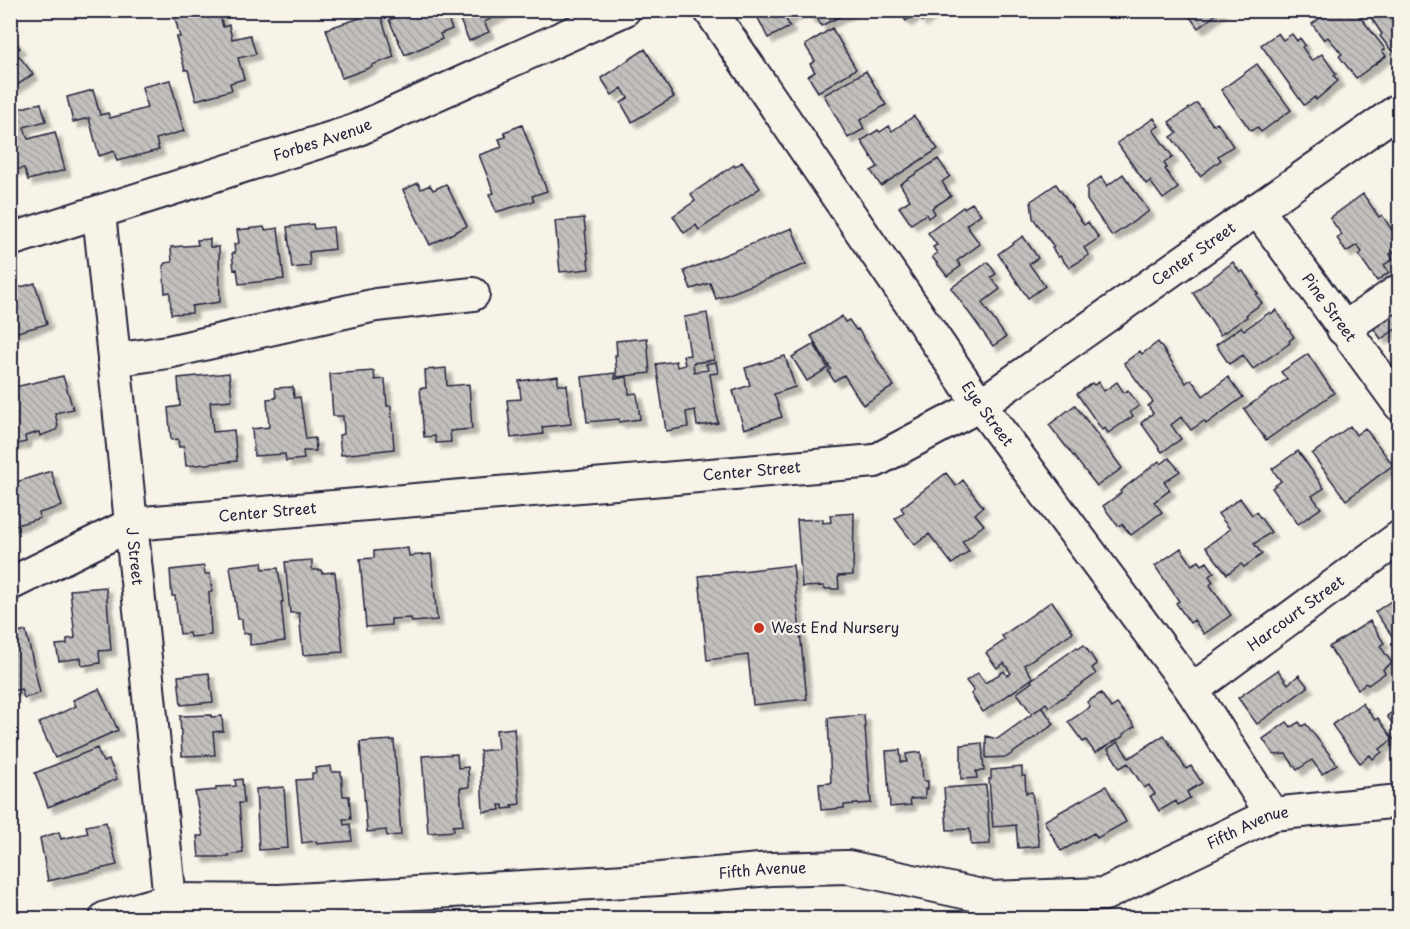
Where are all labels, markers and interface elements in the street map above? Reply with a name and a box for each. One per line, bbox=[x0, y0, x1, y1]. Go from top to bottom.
street label: Forbes Avenue bbox=[270, 112, 375, 166]
street label: Center Street bbox=[1146, 215, 1240, 291]
street label: Pine Street bbox=[1297, 268, 1363, 346]
street label: Eye Street bbox=[957, 376, 1020, 451]
street label: Center Street bbox=[702, 454, 802, 486]
street label: Center Street bbox=[218, 495, 317, 527]
street label: J Street bbox=[122, 526, 150, 586]
street label: Harcourt Street bbox=[1242, 569, 1348, 656]
place label: West End Nursery bbox=[771, 615, 899, 638]
marker: West End Nursery bbox=[752, 621, 766, 635]
street label: Fifth Avenue bbox=[1202, 799, 1290, 854]
street label: Fifth Avenue bbox=[718, 855, 807, 884]

